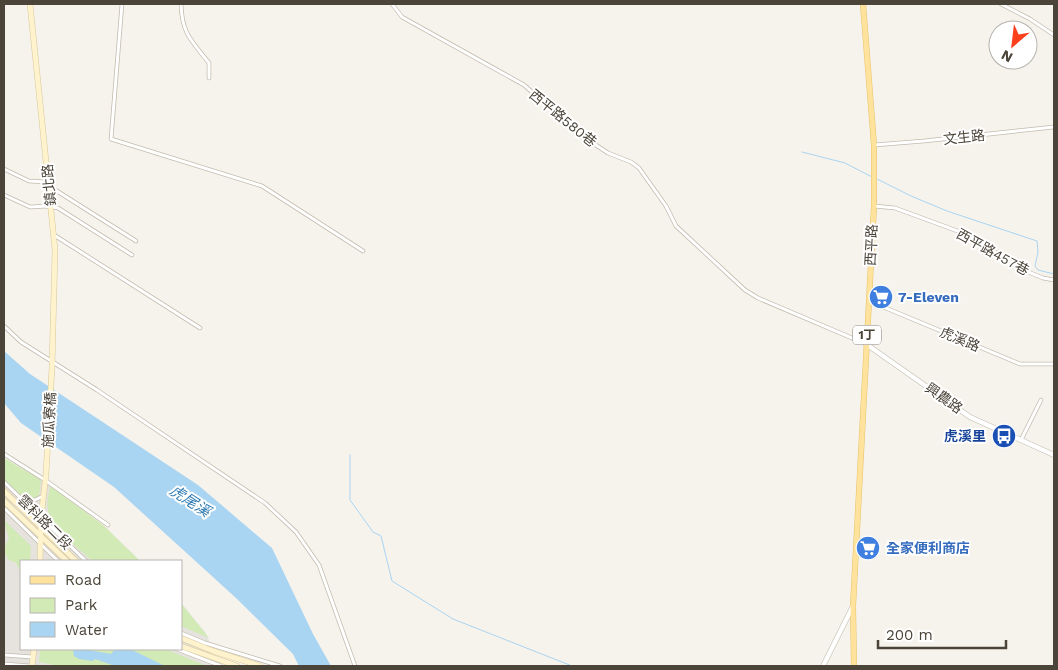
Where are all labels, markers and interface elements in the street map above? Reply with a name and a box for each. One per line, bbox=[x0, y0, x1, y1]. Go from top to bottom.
north arrow bbox=[988, 20, 1038, 70]
text: N bbox=[999, 47, 1015, 66]
street label: 西平路580巷 bbox=[526, 86, 600, 150]
street label: 文生路 bbox=[942, 127, 986, 147]
street label: 鎮北路 bbox=[39, 163, 59, 207]
street label: 西平路 bbox=[862, 224, 880, 266]
street label: 西平路457巷 bbox=[954, 225, 1032, 279]
supermarket icon: 7-Eleven bbox=[868, 284, 894, 310]
place label: 7-Eleven bbox=[898, 289, 959, 305]
street label: 虎溪路 bbox=[938, 323, 982, 355]
road number: 1丁 bbox=[853, 326, 881, 344]
street label: 興農路 bbox=[922, 379, 966, 417]
street label: 施瓜寮橋 bbox=[40, 392, 58, 448]
bus stop icon: 虎溪里 bbox=[991, 423, 1017, 449]
place label: 虎溪里 bbox=[944, 428, 986, 444]
water label: 虎尾溪 bbox=[166, 481, 215, 522]
street label: 雲科路二段 bbox=[15, 492, 75, 552]
supermarket icon: 全家便利商店 bbox=[855, 535, 881, 561]
place label: 全家便利商店 bbox=[886, 540, 970, 556]
legend bbox=[20, 560, 182, 650]
text: Road bbox=[65, 571, 102, 589]
text: Park bbox=[65, 596, 98, 614]
scale bar bbox=[878, 618, 1006, 650]
text: Water bbox=[65, 621, 108, 639]
text: 200 m bbox=[886, 626, 933, 644]

